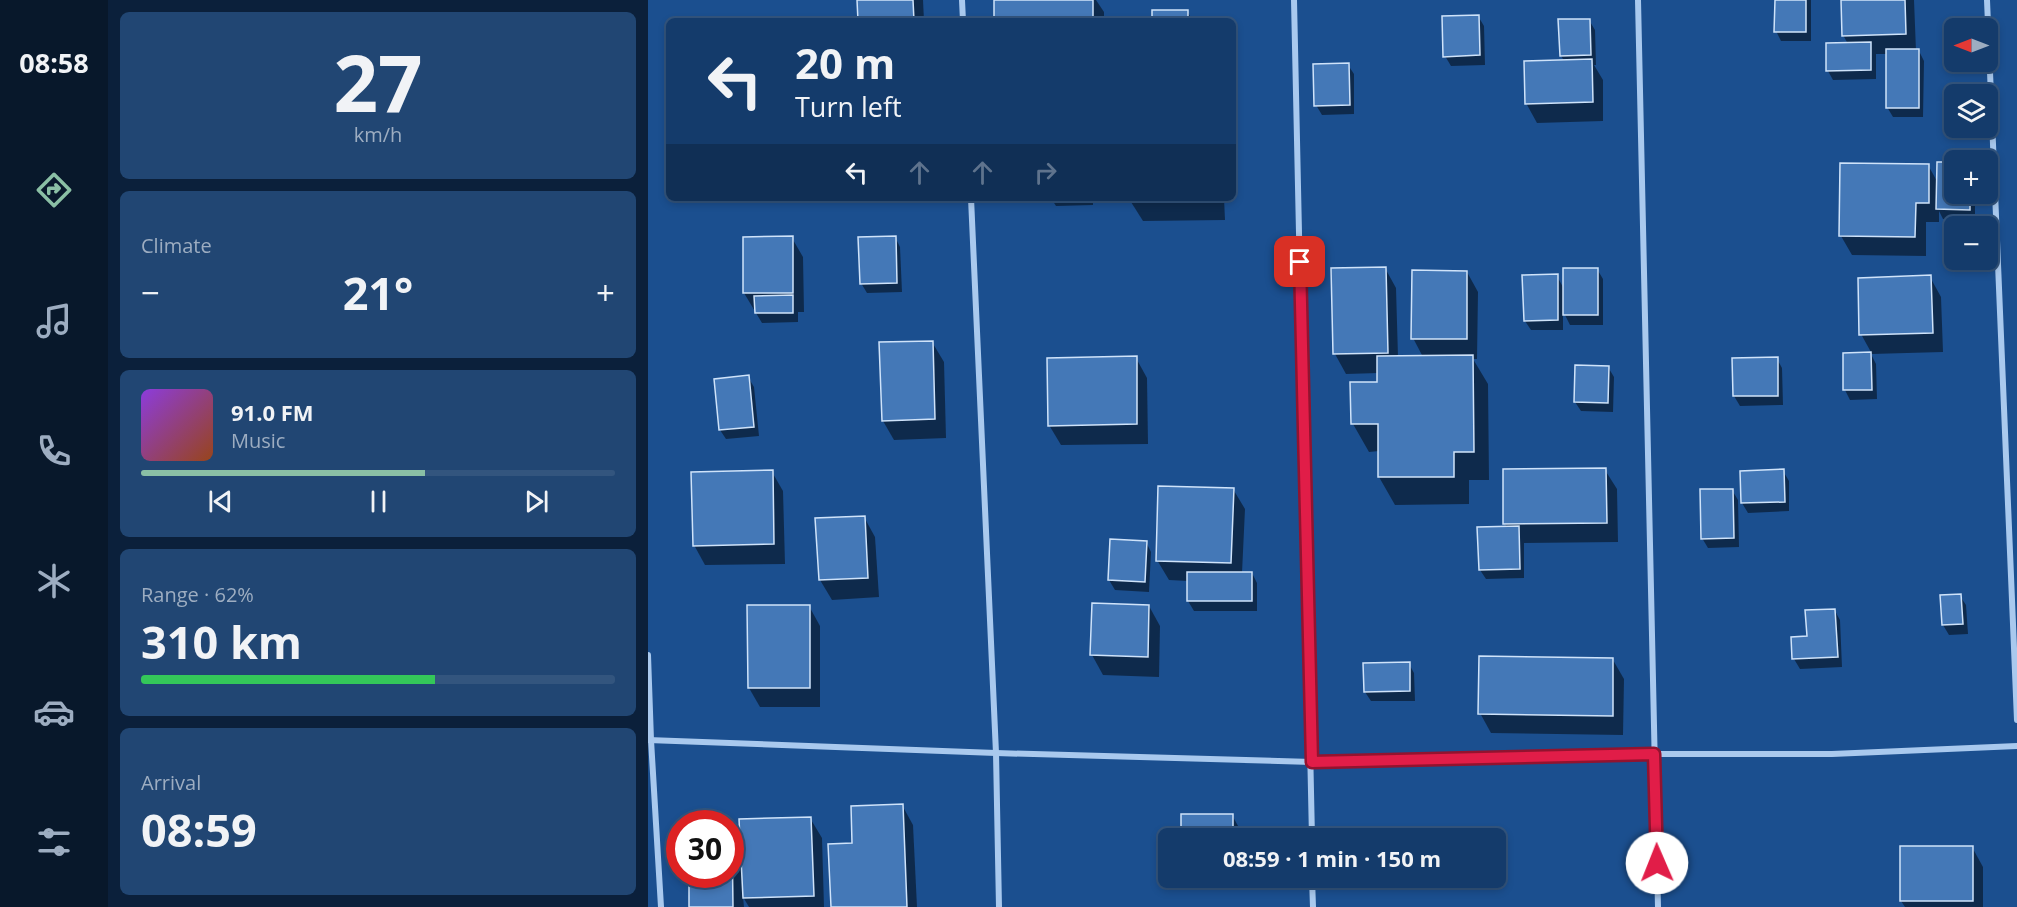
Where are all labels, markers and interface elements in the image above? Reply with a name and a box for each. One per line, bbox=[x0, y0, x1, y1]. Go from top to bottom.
north arrow bbox=[1944, 18, 1998, 72]
map controls bbox=[1944, 18, 1998, 270]
text: 27 bbox=[333, 29, 423, 135]
text: 20 m bbox=[795, 34, 895, 91]
icon: left bbox=[696, 42, 774, 120]
text: 08:58 bbox=[19, 44, 89, 81]
button: layers bbox=[1944, 84, 1998, 138]
text: Turn left bbox=[795, 88, 902, 125]
text: km/h bbox=[354, 121, 402, 148]
button: + bbox=[1944, 150, 1998, 204]
icon: left bbox=[840, 156, 873, 189]
icon: ahead bbox=[903, 156, 936, 189]
icon: ahead bbox=[966, 156, 999, 189]
icon: right bbox=[1029, 156, 1062, 189]
icon: directions bbox=[33, 169, 75, 211]
button: − bbox=[1944, 216, 1998, 270]
text: Climate bbox=[141, 232, 212, 259]
pin bbox=[1274, 236, 1325, 287]
icon: arrive bbox=[1283, 245, 1316, 278]
text: 21° bbox=[343, 262, 413, 323]
text: − bbox=[141, 270, 160, 315]
text: + bbox=[596, 270, 615, 315]
icon: music bbox=[33, 300, 75, 342]
text: 91.0 FM bbox=[231, 397, 314, 427]
text: Music bbox=[231, 427, 285, 454]
icon: phone bbox=[33, 430, 75, 472]
icon: previous bbox=[204, 485, 237, 518]
icon: pause bbox=[362, 485, 395, 518]
icon: next bbox=[520, 485, 553, 518]
icon: climate bbox=[33, 560, 75, 602]
text: Range · 62% bbox=[141, 581, 254, 608]
text: 310 km bbox=[141, 611, 302, 672]
icon: car bbox=[33, 691, 75, 733]
text: Arrival bbox=[141, 769, 201, 796]
text: 08:59 bbox=[141, 799, 257, 860]
speed limit sign: 30 bbox=[666, 810, 744, 888]
icon: filters bbox=[33, 821, 75, 863]
position arrow bbox=[1625, 831, 1689, 895]
text: 08:59 · 1 min · 150 m bbox=[1223, 843, 1441, 873]

